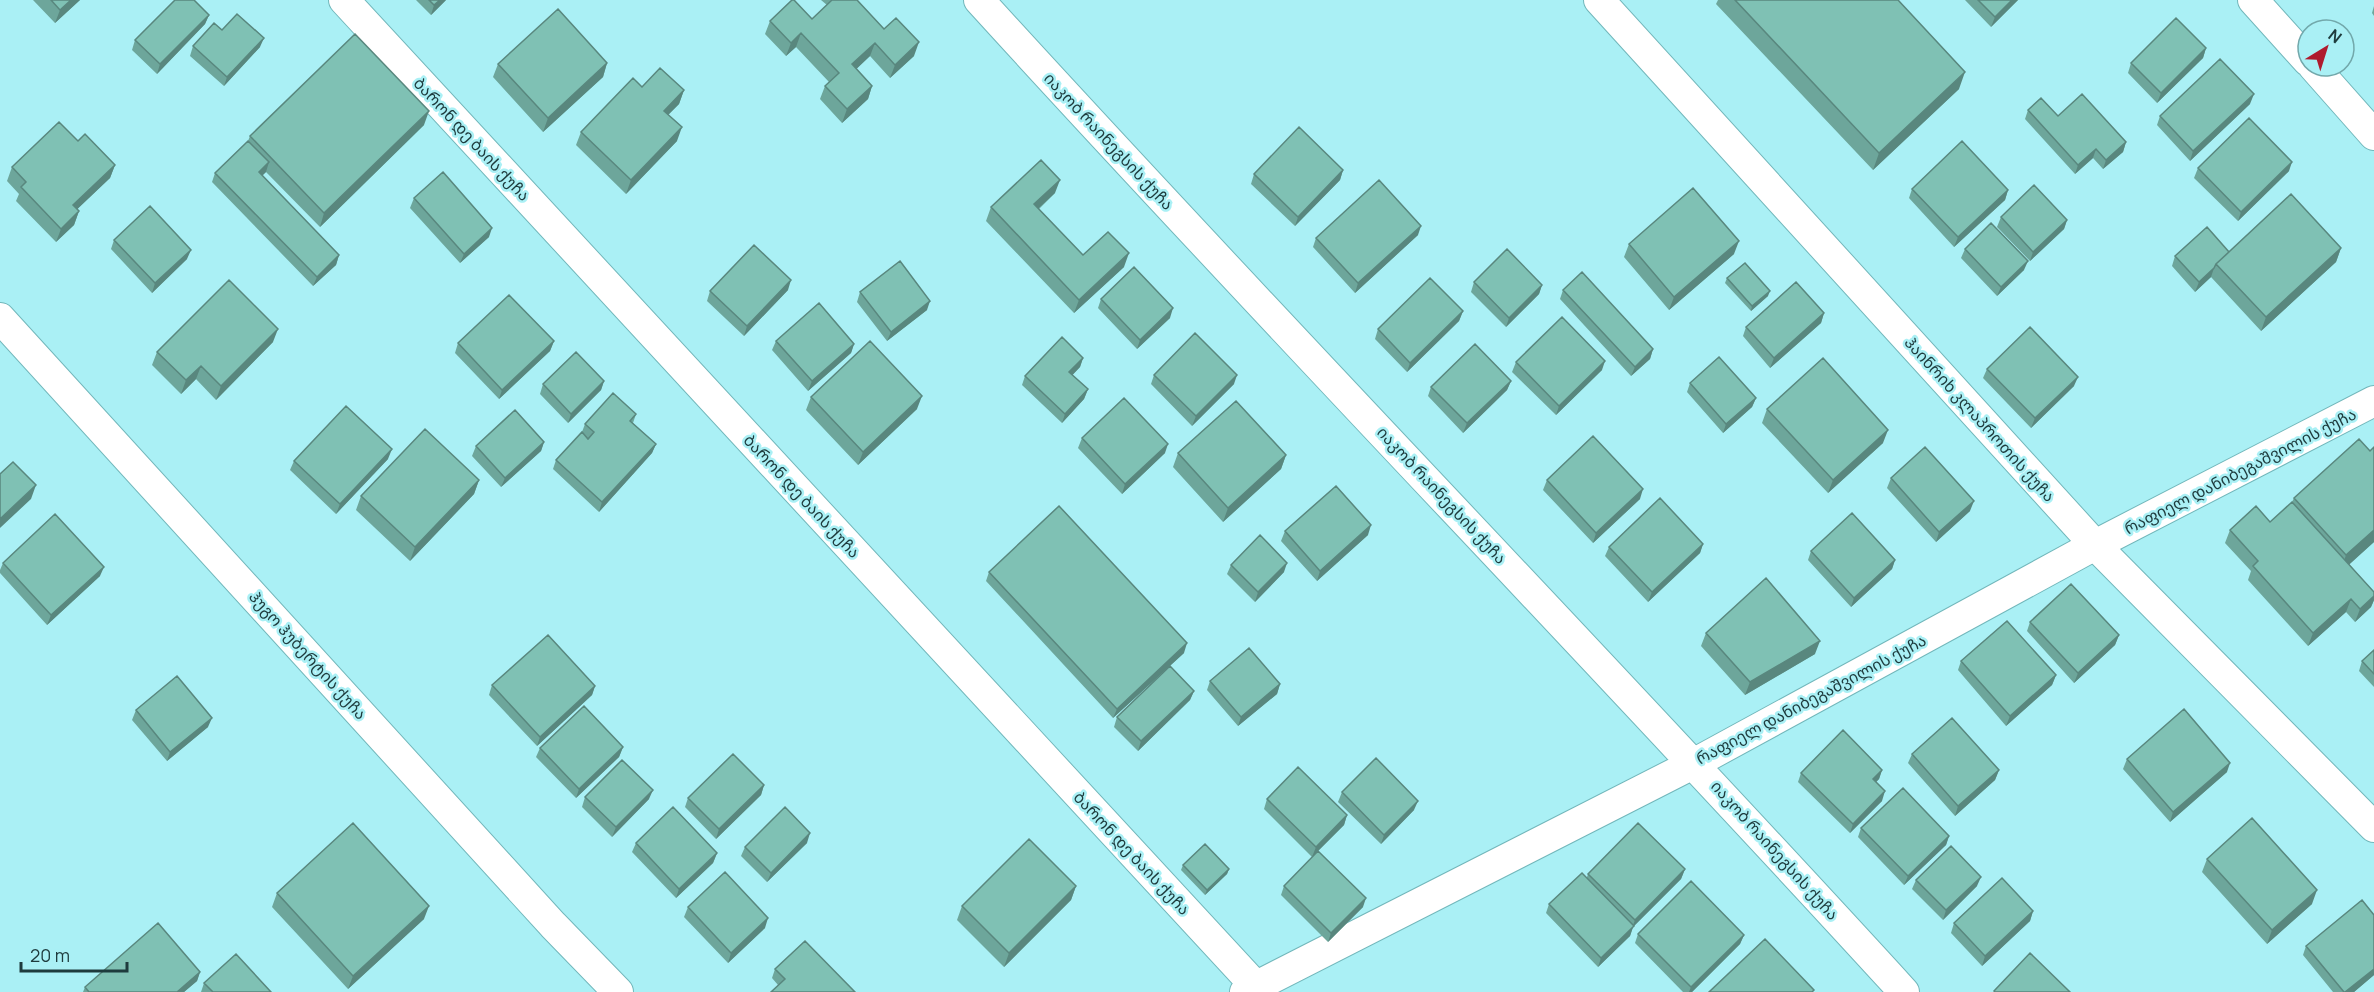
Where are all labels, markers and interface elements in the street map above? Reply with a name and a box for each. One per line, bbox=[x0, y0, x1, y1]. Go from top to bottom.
north arrow bbox=[2296, 18, 2356, 78]
text: N bbox=[2324, 24, 2347, 48]
street label: იაკობ რაინეგსის ქუჩა bbox=[1039, 67, 1179, 215]
street label: ბარონ დე ბაის ქუჩა bbox=[409, 72, 535, 206]
street label: ჰაინრიხ კლაპროთის ქუჩა bbox=[1900, 332, 2060, 506]
street label: რაფიელ დანიბეგაშვილის ქუჩა bbox=[2120, 403, 2360, 539]
street label: იაკობ რაინეგსის ქუჩა bbox=[1372, 421, 1512, 569]
street label: ბარონ დე ბაის ქუჩა bbox=[739, 429, 865, 563]
street label: ჰუგო ჰუბერტის ქუჩა bbox=[244, 586, 372, 724]
street label: რაფიელ დანიბეგაშვილის ქუჩა bbox=[1692, 629, 1930, 769]
street label: იაკობ რაინეგსის ქუჩა bbox=[1706, 775, 1844, 925]
street label: ბარონ დე ბაის ქუჩა bbox=[1069, 786, 1195, 920]
scale bar bbox=[21, 935, 128, 973]
text: 20 m bbox=[30, 943, 70, 967]

